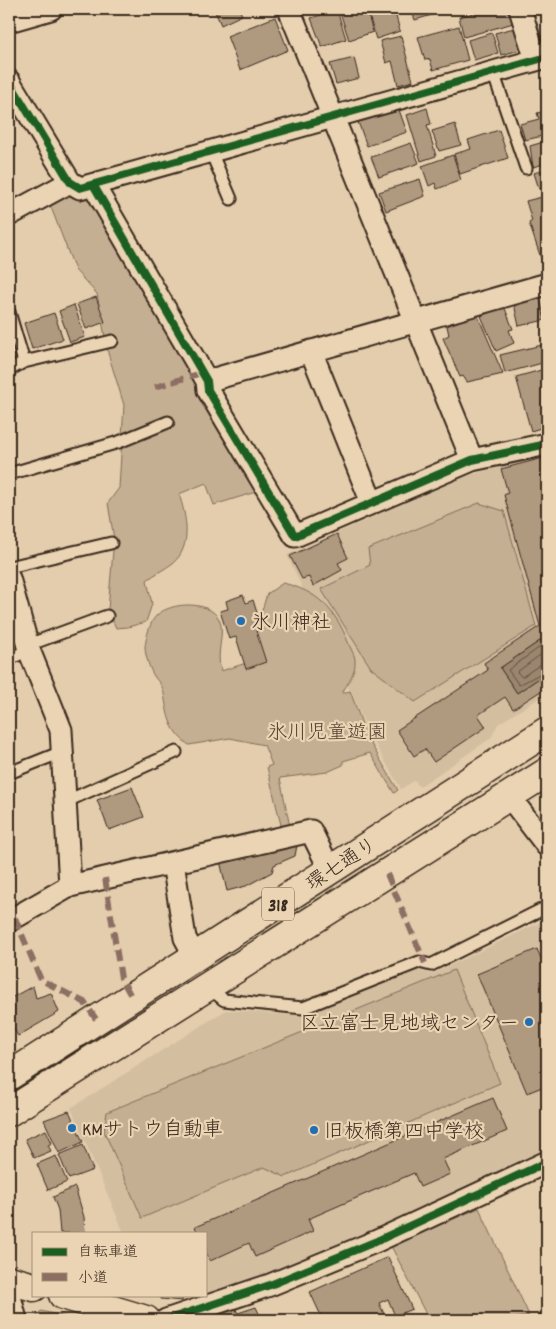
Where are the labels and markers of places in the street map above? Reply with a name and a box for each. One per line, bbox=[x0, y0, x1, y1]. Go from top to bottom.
place label: 氷川神社 bbox=[251, 610, 331, 638]
marker: 氷川神社 bbox=[235, 615, 247, 627]
place label: 区立富士見地域センター bbox=[300, 1011, 519, 1039]
marker: 区立富士見地域センター bbox=[523, 1016, 535, 1028]
place label: KMサトウ自動車 bbox=[82, 1117, 223, 1145]
place label: 旧板橋第四中学校 bbox=[324, 1119, 484, 1147]
marker: KMサトウ自動車 bbox=[66, 1122, 78, 1134]
marker: 旧板橋第四中学校 bbox=[308, 1124, 320, 1136]

